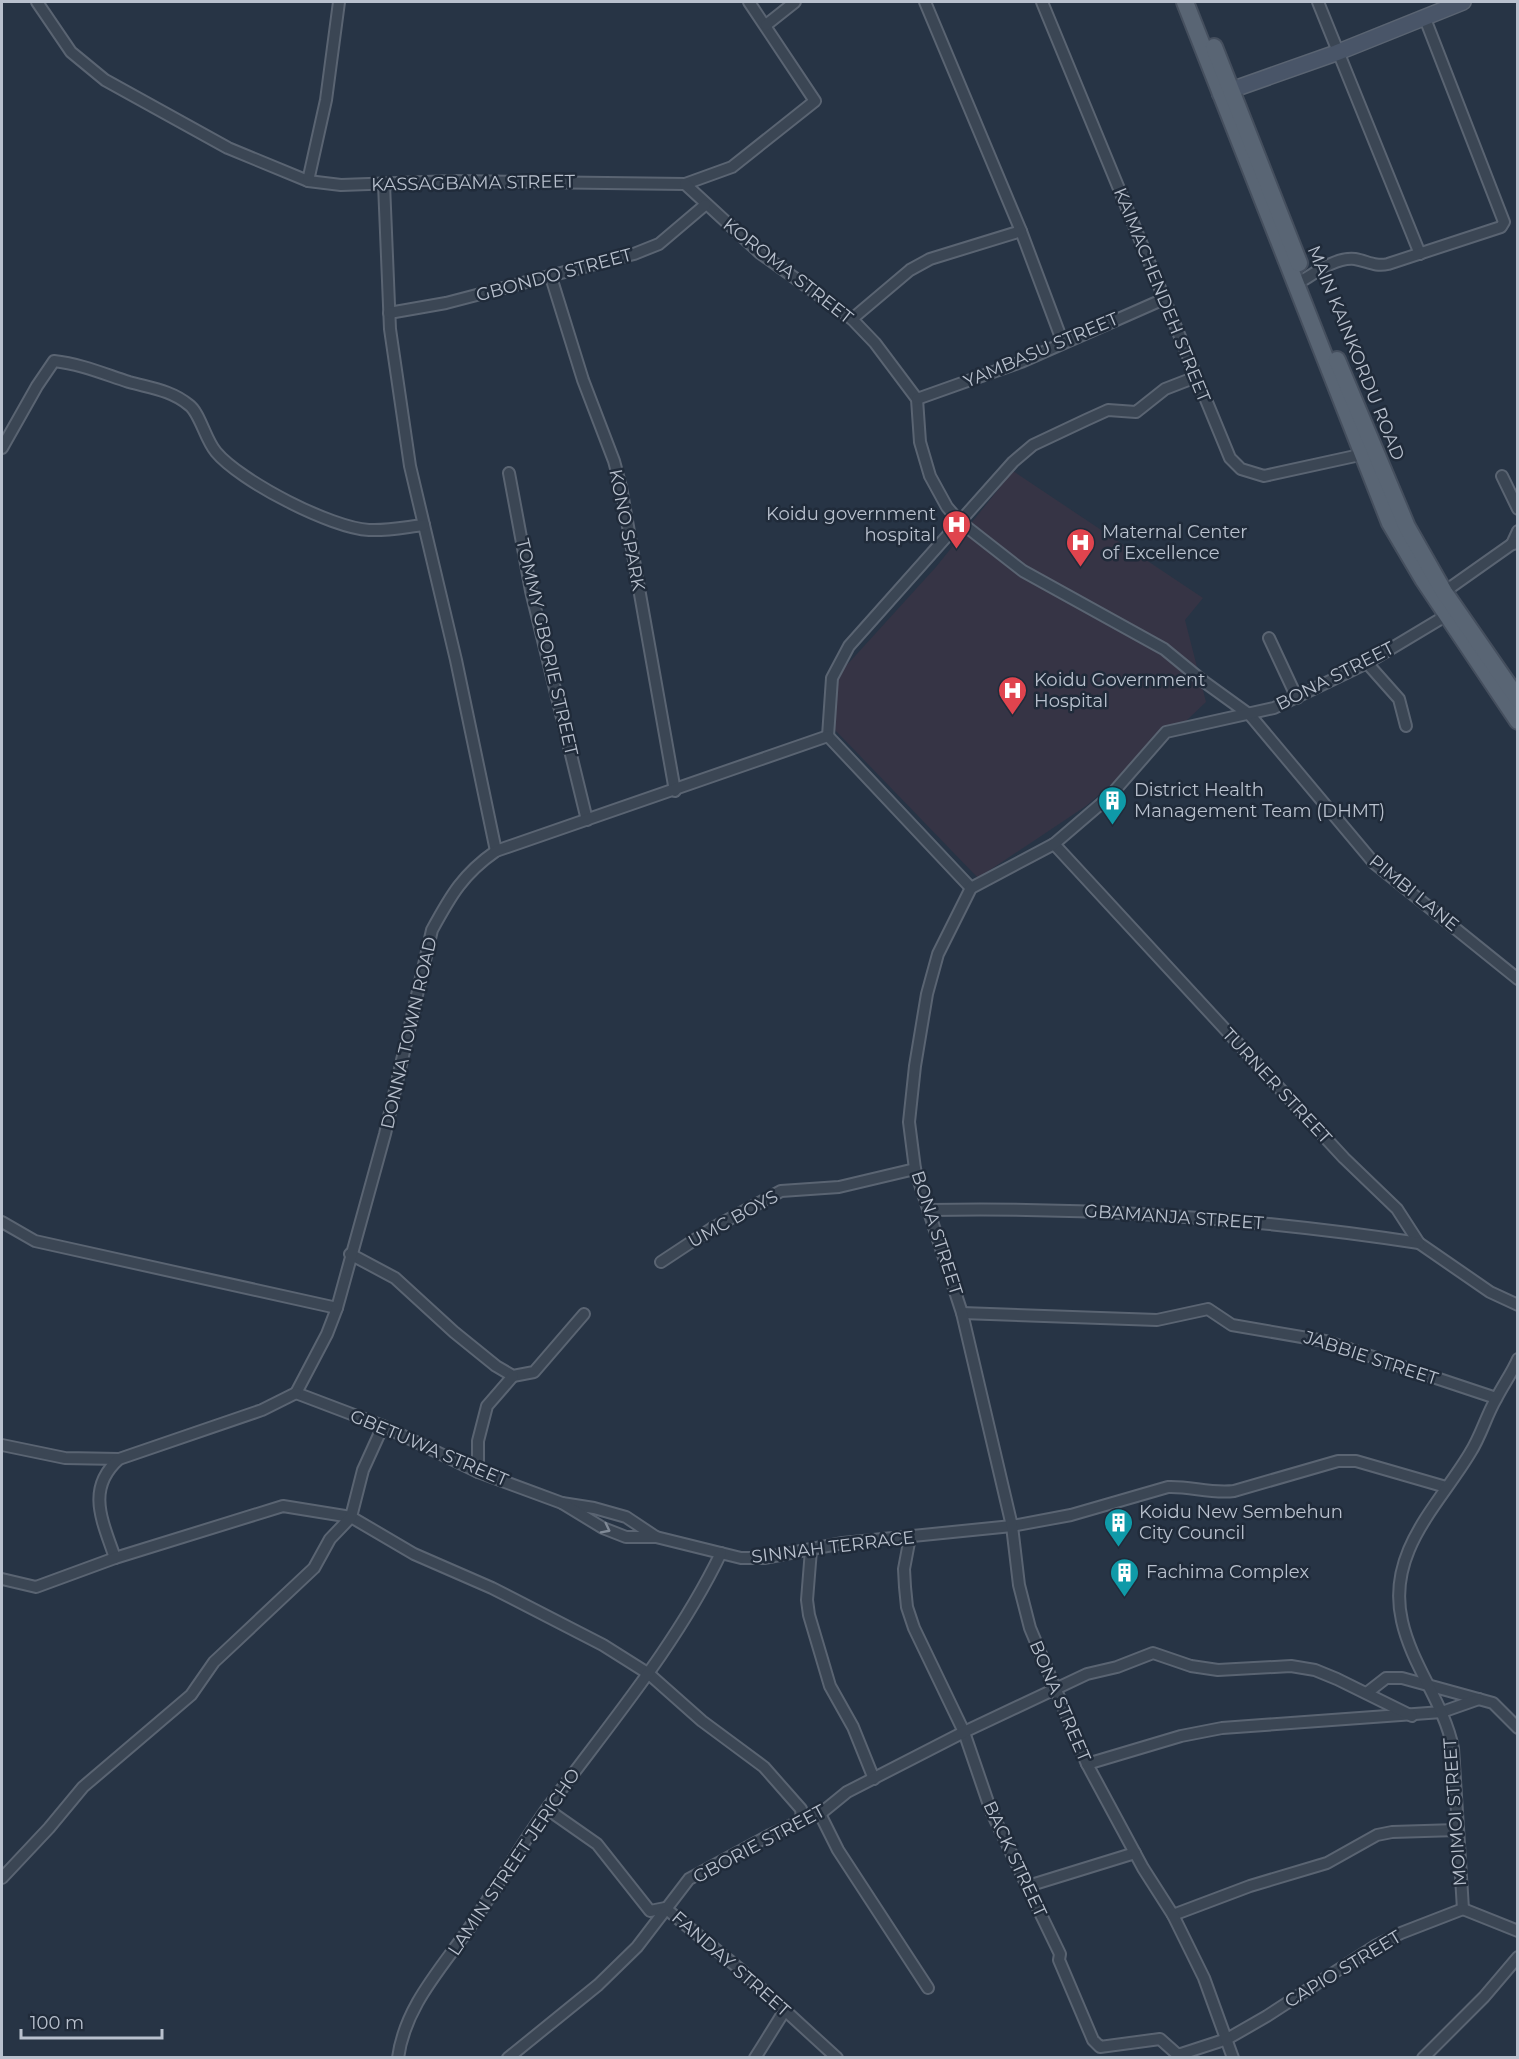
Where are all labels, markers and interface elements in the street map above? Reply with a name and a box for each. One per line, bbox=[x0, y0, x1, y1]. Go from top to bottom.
street label: KASSAGBAMA STREET bbox=[371, 170, 576, 196]
street label: KAIMACHENDEH STREET bbox=[1109, 184, 1215, 406]
street label: KOROMA STREET bbox=[719, 213, 858, 329]
street label: MAIN KAINKORDU ROAD bbox=[1303, 242, 1409, 464]
street label: GBONDO STREET bbox=[474, 243, 635, 306]
street label: YAMBASU STREET bbox=[960, 307, 1122, 393]
street label: KONO SPARK bbox=[604, 467, 650, 593]
place label: Koidu government hospital bbox=[766, 503, 936, 546]
hospital icon: Koidu government hospital bbox=[941, 508, 973, 550]
place label: Maternal Center of Excellence bbox=[1102, 521, 1248, 564]
hospital icon: Maternal Center of Excellence bbox=[1065, 526, 1097, 568]
street label: TOMMY GBORIE STREET bbox=[511, 536, 583, 758]
street label: BONA STREET bbox=[1272, 636, 1398, 715]
place label: Koidu Government Hospital bbox=[1034, 669, 1206, 712]
hospital icon: Koidu Government Hospital bbox=[997, 674, 1029, 716]
place label: District Health Management Team (DHMT) bbox=[1134, 779, 1385, 822]
building icon: District Health Management Team (DHMT) bbox=[1097, 784, 1129, 826]
street label: PIMBI LANE bbox=[1365, 850, 1463, 936]
street label: DONNA TOWN ROAD bbox=[376, 935, 442, 1131]
street label: TURNER STREET bbox=[1218, 1023, 1337, 1149]
street label: BONA STREET bbox=[907, 1168, 968, 1299]
street label: UMC BOYS bbox=[684, 1185, 782, 1253]
street label: GBAMANJA STREET bbox=[1083, 1200, 1265, 1234]
street label: JABBIE STREET bbox=[1300, 1326, 1441, 1390]
street label: GBETUWA STREET bbox=[347, 1405, 512, 1491]
place label: Koidu New Sembehun City Council bbox=[1139, 1501, 1343, 1544]
building icon: Koidu New Sembehun City Council bbox=[1102, 1506, 1134, 1548]
one-way arrow bbox=[600, 1522, 611, 1534]
street label: SINNAH TERRACE bbox=[750, 1526, 916, 1568]
building icon: Fachima Complex bbox=[1109, 1556, 1141, 1598]
place label: Fachima Complex bbox=[1146, 1561, 1309, 1583]
street label: BONA STREET bbox=[1025, 1637, 1096, 1766]
street label: MOIMOI STREET bbox=[1439, 1736, 1471, 1887]
street label: LAMIN STREET JERICHO bbox=[443, 1764, 585, 1960]
street label: BACK STREET bbox=[979, 1798, 1052, 1921]
street label: GBORIE STREET bbox=[689, 1800, 829, 1888]
street label: FANDAY STREET bbox=[667, 1907, 795, 2022]
street label: CAPIO STREET bbox=[1281, 1925, 1406, 2012]
scale bar bbox=[21, 2002, 162, 2040]
text: 100 m bbox=[30, 2012, 84, 2034]

